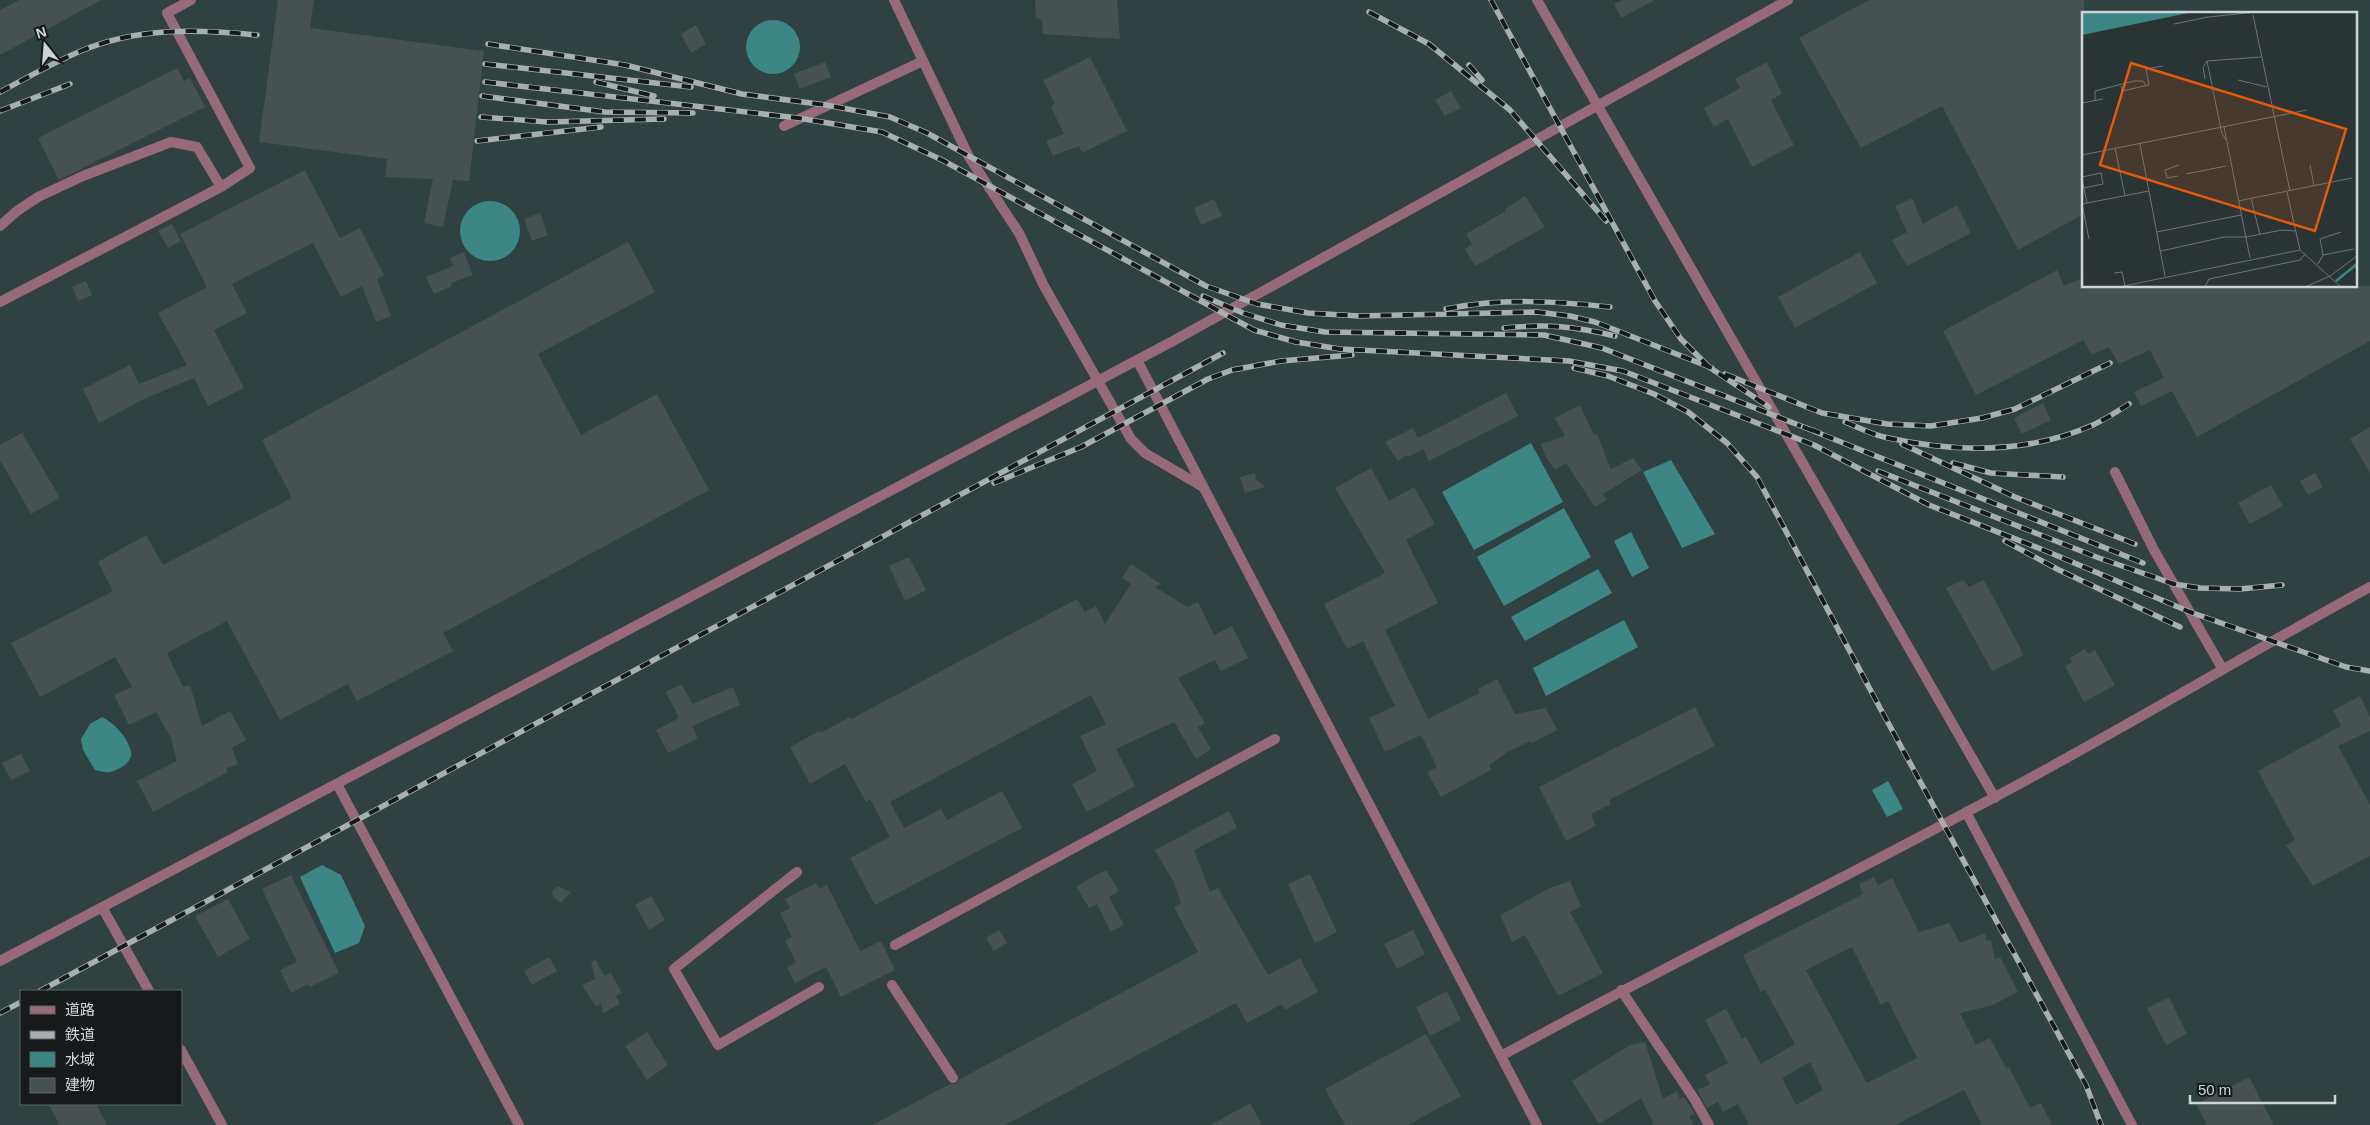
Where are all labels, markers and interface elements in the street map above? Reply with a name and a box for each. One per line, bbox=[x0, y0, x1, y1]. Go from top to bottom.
inset map bbox=[2082, 12, 2358, 288]
north arrow bbox=[20, 20, 70, 70]
text: N bbox=[34, 23, 48, 42]
legend bbox=[20, 990, 182, 1105]
text: 道路 bbox=[65, 1001, 95, 1018]
text: 鉄道 bbox=[65, 1026, 95, 1043]
text: 水域 bbox=[65, 1051, 95, 1068]
scale bar bbox=[2190, 1072, 2335, 1104]
text: 建物 bbox=[65, 1076, 95, 1093]
text: 50 m bbox=[2198, 1081, 2231, 1098]

